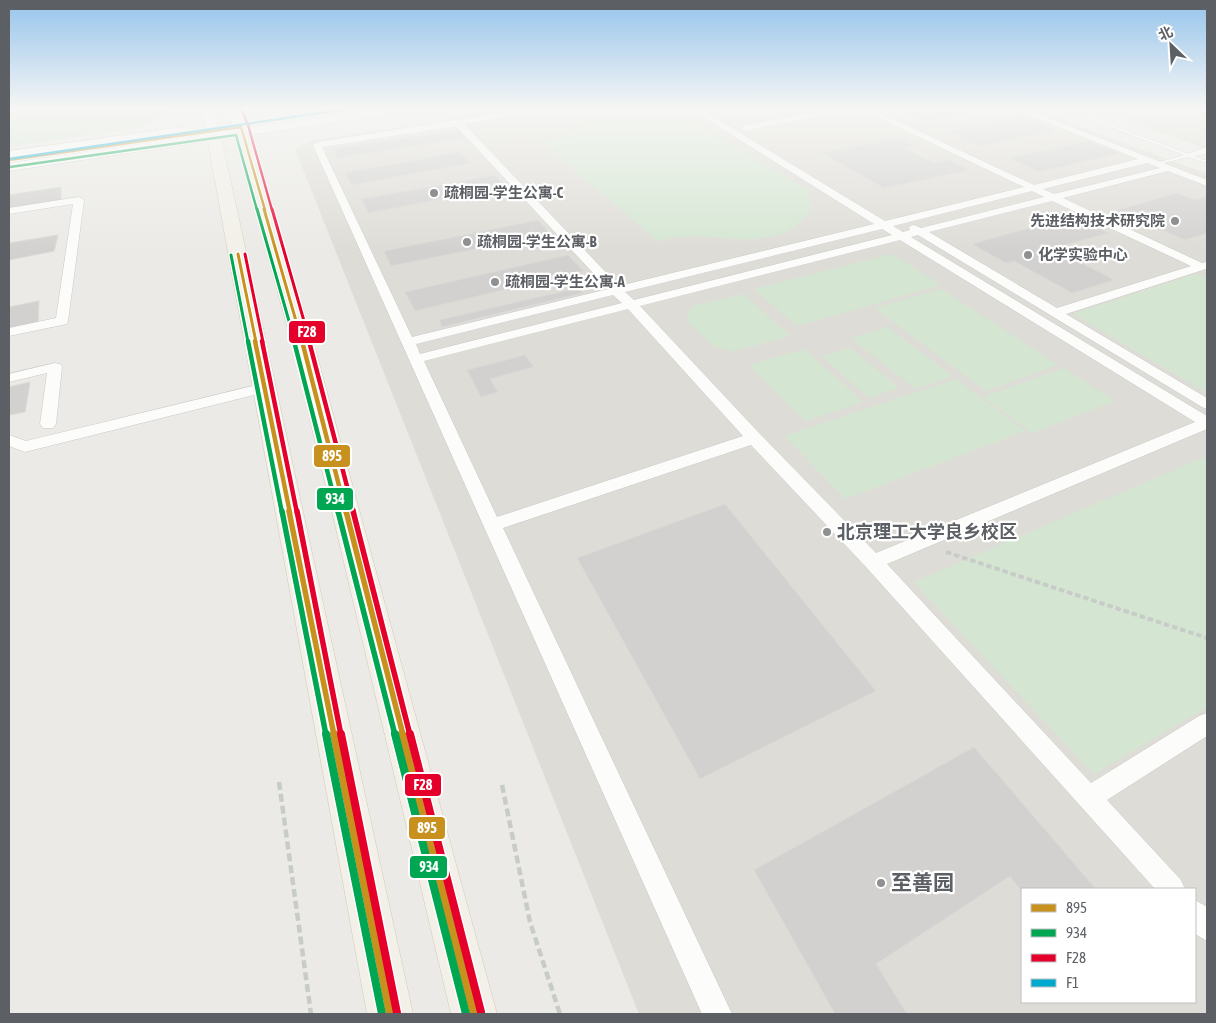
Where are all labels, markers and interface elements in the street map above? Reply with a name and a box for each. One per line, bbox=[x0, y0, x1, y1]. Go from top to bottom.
north arrow bbox=[1146, 20, 1196, 70]
text: 北 bbox=[1156, 23, 1175, 43]
place label: 疏桐园-学生公寓-C bbox=[444, 184, 564, 201]
marker: 疏桐园-学生公寓-C bbox=[428, 187, 440, 199]
place label: 先进结构技术研究院 bbox=[1030, 212, 1165, 229]
marker: 先进结构技术研究院 bbox=[1169, 215, 1181, 227]
place label: 疏桐园-学生公寓-B bbox=[477, 233, 598, 250]
marker: 疏桐园-学生公寓-B bbox=[461, 236, 473, 248]
place label: 化学实验中心 bbox=[1038, 246, 1128, 263]
marker: 化学实验中心 bbox=[1022, 249, 1034, 261]
place label: 疏桐园-学生公寓-A bbox=[505, 273, 626, 290]
marker: 疏桐园-学生公寓-A bbox=[489, 276, 501, 288]
line badge: F28 bbox=[288, 320, 326, 344]
text: F28 bbox=[298, 324, 317, 340]
line badge: 895 bbox=[313, 444, 351, 468]
text: 895 bbox=[322, 448, 342, 464]
line badge: 934 bbox=[316, 487, 354, 511]
text: 934 bbox=[325, 491, 345, 507]
place label: 北京理工大学良乡校区 bbox=[837, 521, 1017, 542]
marker: 北京理工大学良乡校区 bbox=[821, 526, 833, 538]
line badge: F28 bbox=[404, 773, 442, 797]
text: F28 bbox=[414, 777, 433, 793]
line badge: 895 bbox=[408, 816, 446, 840]
text: 895 bbox=[417, 820, 437, 836]
line badge: 934 bbox=[409, 855, 448, 879]
text: 934 bbox=[419, 859, 439, 875]
place label: 至善园 bbox=[891, 870, 954, 894]
marker: 至善园 bbox=[875, 877, 887, 889]
legend bbox=[1021, 888, 1196, 1003]
text: 895 bbox=[1066, 899, 1087, 916]
text: 934 bbox=[1066, 924, 1087, 941]
text: F28 bbox=[1066, 949, 1086, 966]
text: F1 bbox=[1066, 974, 1079, 991]

